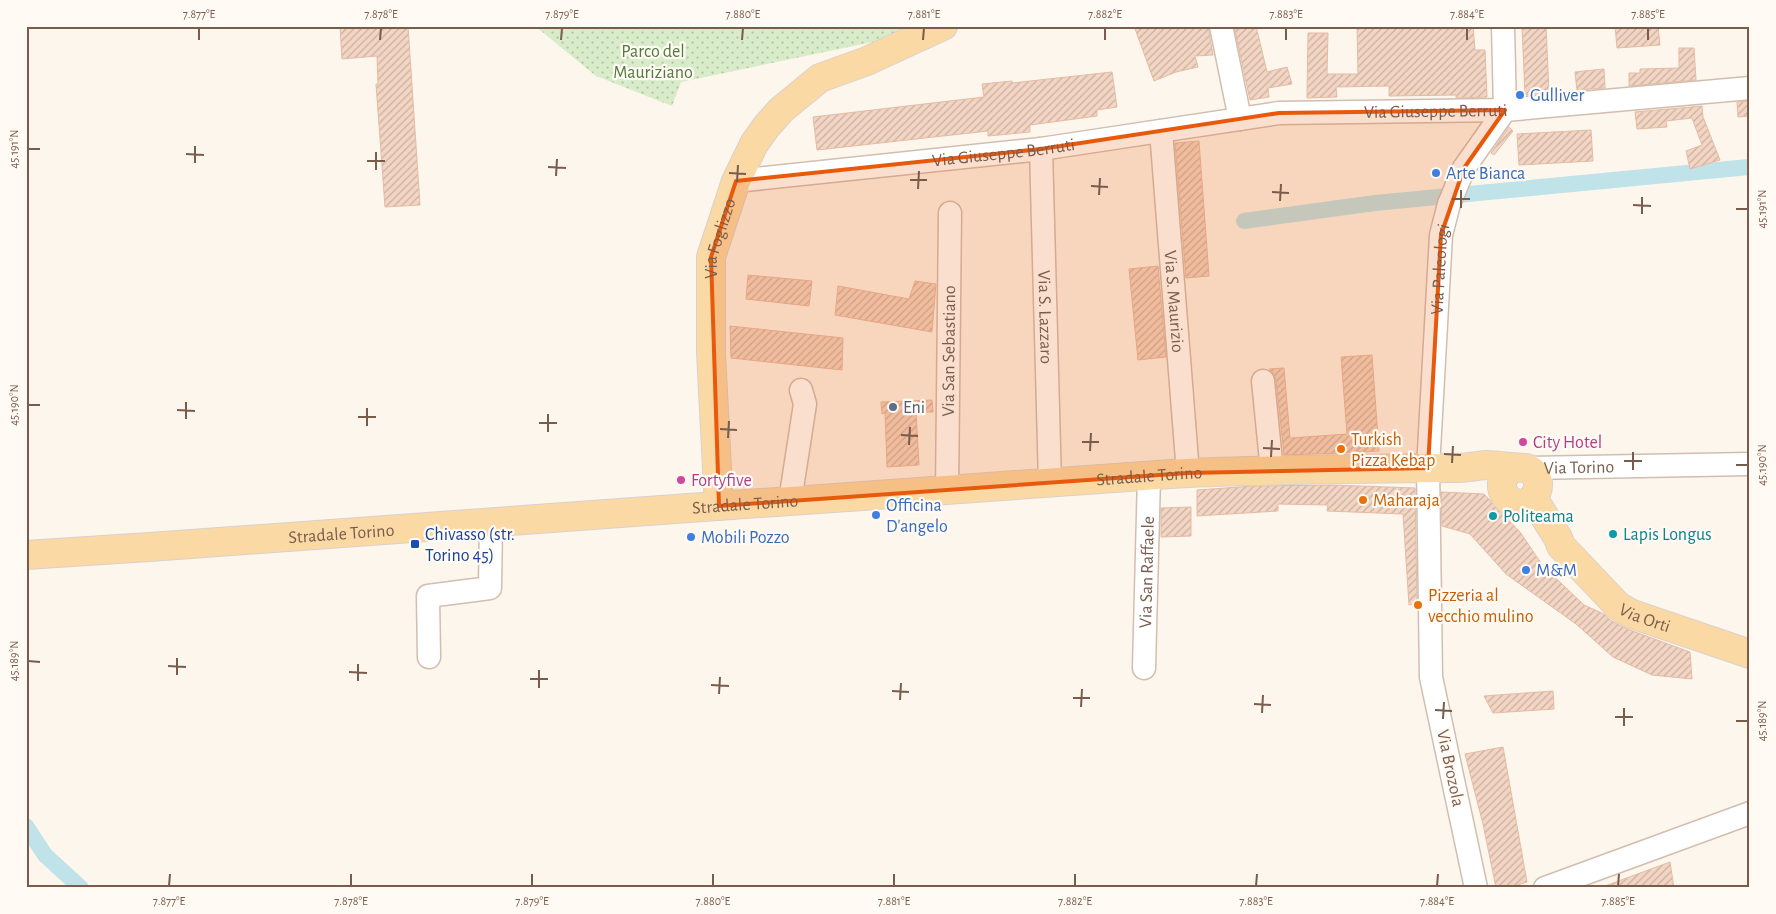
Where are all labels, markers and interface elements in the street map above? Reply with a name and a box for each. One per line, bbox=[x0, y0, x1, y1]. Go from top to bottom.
text: 7.877°E bbox=[183, 8, 216, 20]
text: 7.878°E bbox=[364, 8, 398, 20]
text: 7.879°E bbox=[545, 8, 579, 20]
text: 7.880°E bbox=[726, 8, 761, 20]
text: 7.881°E bbox=[908, 8, 940, 20]
text: 7.882°E bbox=[1088, 8, 1122, 20]
text: 7.883°E bbox=[1269, 8, 1303, 20]
text: 7.884°E bbox=[1450, 8, 1484, 20]
text: 7.885°E bbox=[1631, 8, 1665, 20]
park label: Parco del Mauriziano bbox=[613, 43, 693, 82]
place label: Gulliver bbox=[1530, 87, 1585, 105]
marker: Gulliver bbox=[1514, 89, 1526, 101]
street label: Via Giuseppe Berruti bbox=[1364, 102, 1508, 122]
text: 45.191°N bbox=[8, 129, 20, 169]
street label: Via Giuseppe Berruti bbox=[931, 136, 1076, 170]
place label: Arte Bianca bbox=[1446, 165, 1525, 183]
marker: Arte Bianca bbox=[1430, 167, 1442, 179]
text: 45.191°N bbox=[1756, 189, 1768, 229]
street label: Via Foglizzo bbox=[703, 196, 740, 279]
street label: Via Paleologi bbox=[1429, 222, 1454, 315]
street label: Via S. Maurizio bbox=[1160, 250, 1186, 354]
street label: Via S. Lazzaro bbox=[1034, 270, 1055, 364]
street label: Via San Sebastiano bbox=[940, 285, 959, 417]
text: 45.190°N bbox=[8, 384, 20, 426]
place label: Eni bbox=[903, 399, 925, 417]
marker: Eni bbox=[887, 401, 899, 413]
place label: Turkish Pizza Kebap bbox=[1351, 431, 1435, 470]
place label: City Hotel bbox=[1533, 434, 1602, 452]
marker: City Hotel bbox=[1517, 436, 1529, 448]
marker: Turkish Pizza Kebap bbox=[1335, 443, 1347, 455]
text: 45.190°N bbox=[1756, 444, 1768, 486]
street label: Via Torino bbox=[1544, 458, 1615, 478]
street label: Stradale Torino bbox=[1096, 464, 1203, 490]
place label: Fortyfive bbox=[691, 472, 752, 490]
marker: Fortyfive bbox=[675, 474, 687, 486]
street label: Stradale Torino bbox=[692, 492, 799, 518]
place label: Maharaja bbox=[1373, 492, 1440, 510]
marker: Maharaja bbox=[1357, 494, 1369, 506]
place label: Officina D'angelo bbox=[886, 497, 948, 536]
place label: Politeama bbox=[1503, 508, 1574, 526]
marker: Officina D'angelo bbox=[870, 509, 882, 521]
marker: Politeama bbox=[1487, 510, 1499, 522]
street label: Via San Raffaele bbox=[1137, 516, 1158, 628]
street label: Stradale Torino bbox=[288, 522, 395, 547]
place label: Chivasso (str. Torino 45) bbox=[425, 526, 515, 565]
place label: Lapis Longus bbox=[1623, 526, 1712, 544]
marker: Lapis Longus bbox=[1607, 528, 1619, 540]
place label: Mobili Pozzo bbox=[701, 529, 790, 547]
marker: Mobili Pozzo bbox=[685, 531, 697, 543]
marker: Chivasso (str. Torino 45) bbox=[409, 538, 421, 550]
place label: M&M bbox=[1536, 562, 1577, 580]
marker: M&M bbox=[1520, 564, 1532, 576]
place label: Pizzeria al vecchio mulino bbox=[1428, 587, 1534, 626]
marker: Pizzeria al vecchio mulino bbox=[1412, 599, 1424, 611]
street label: Via Orti bbox=[1616, 601, 1672, 636]
text: 45.189°N bbox=[8, 641, 20, 681]
text: 45.189°N bbox=[1756, 701, 1768, 741]
street label: Via Brozola bbox=[1433, 728, 1467, 808]
text: 7.877°E bbox=[153, 895, 186, 907]
text: 7.878°E bbox=[334, 895, 368, 907]
text: 7.879°E bbox=[515, 895, 549, 907]
text: 7.880°E bbox=[696, 895, 731, 907]
text: 7.881°E bbox=[878, 895, 910, 907]
text: 7.882°E bbox=[1058, 895, 1092, 907]
text: 7.883°E bbox=[1239, 895, 1273, 907]
text: 7.884°E bbox=[1420, 895, 1454, 907]
text: 7.885°E bbox=[1601, 895, 1635, 907]

